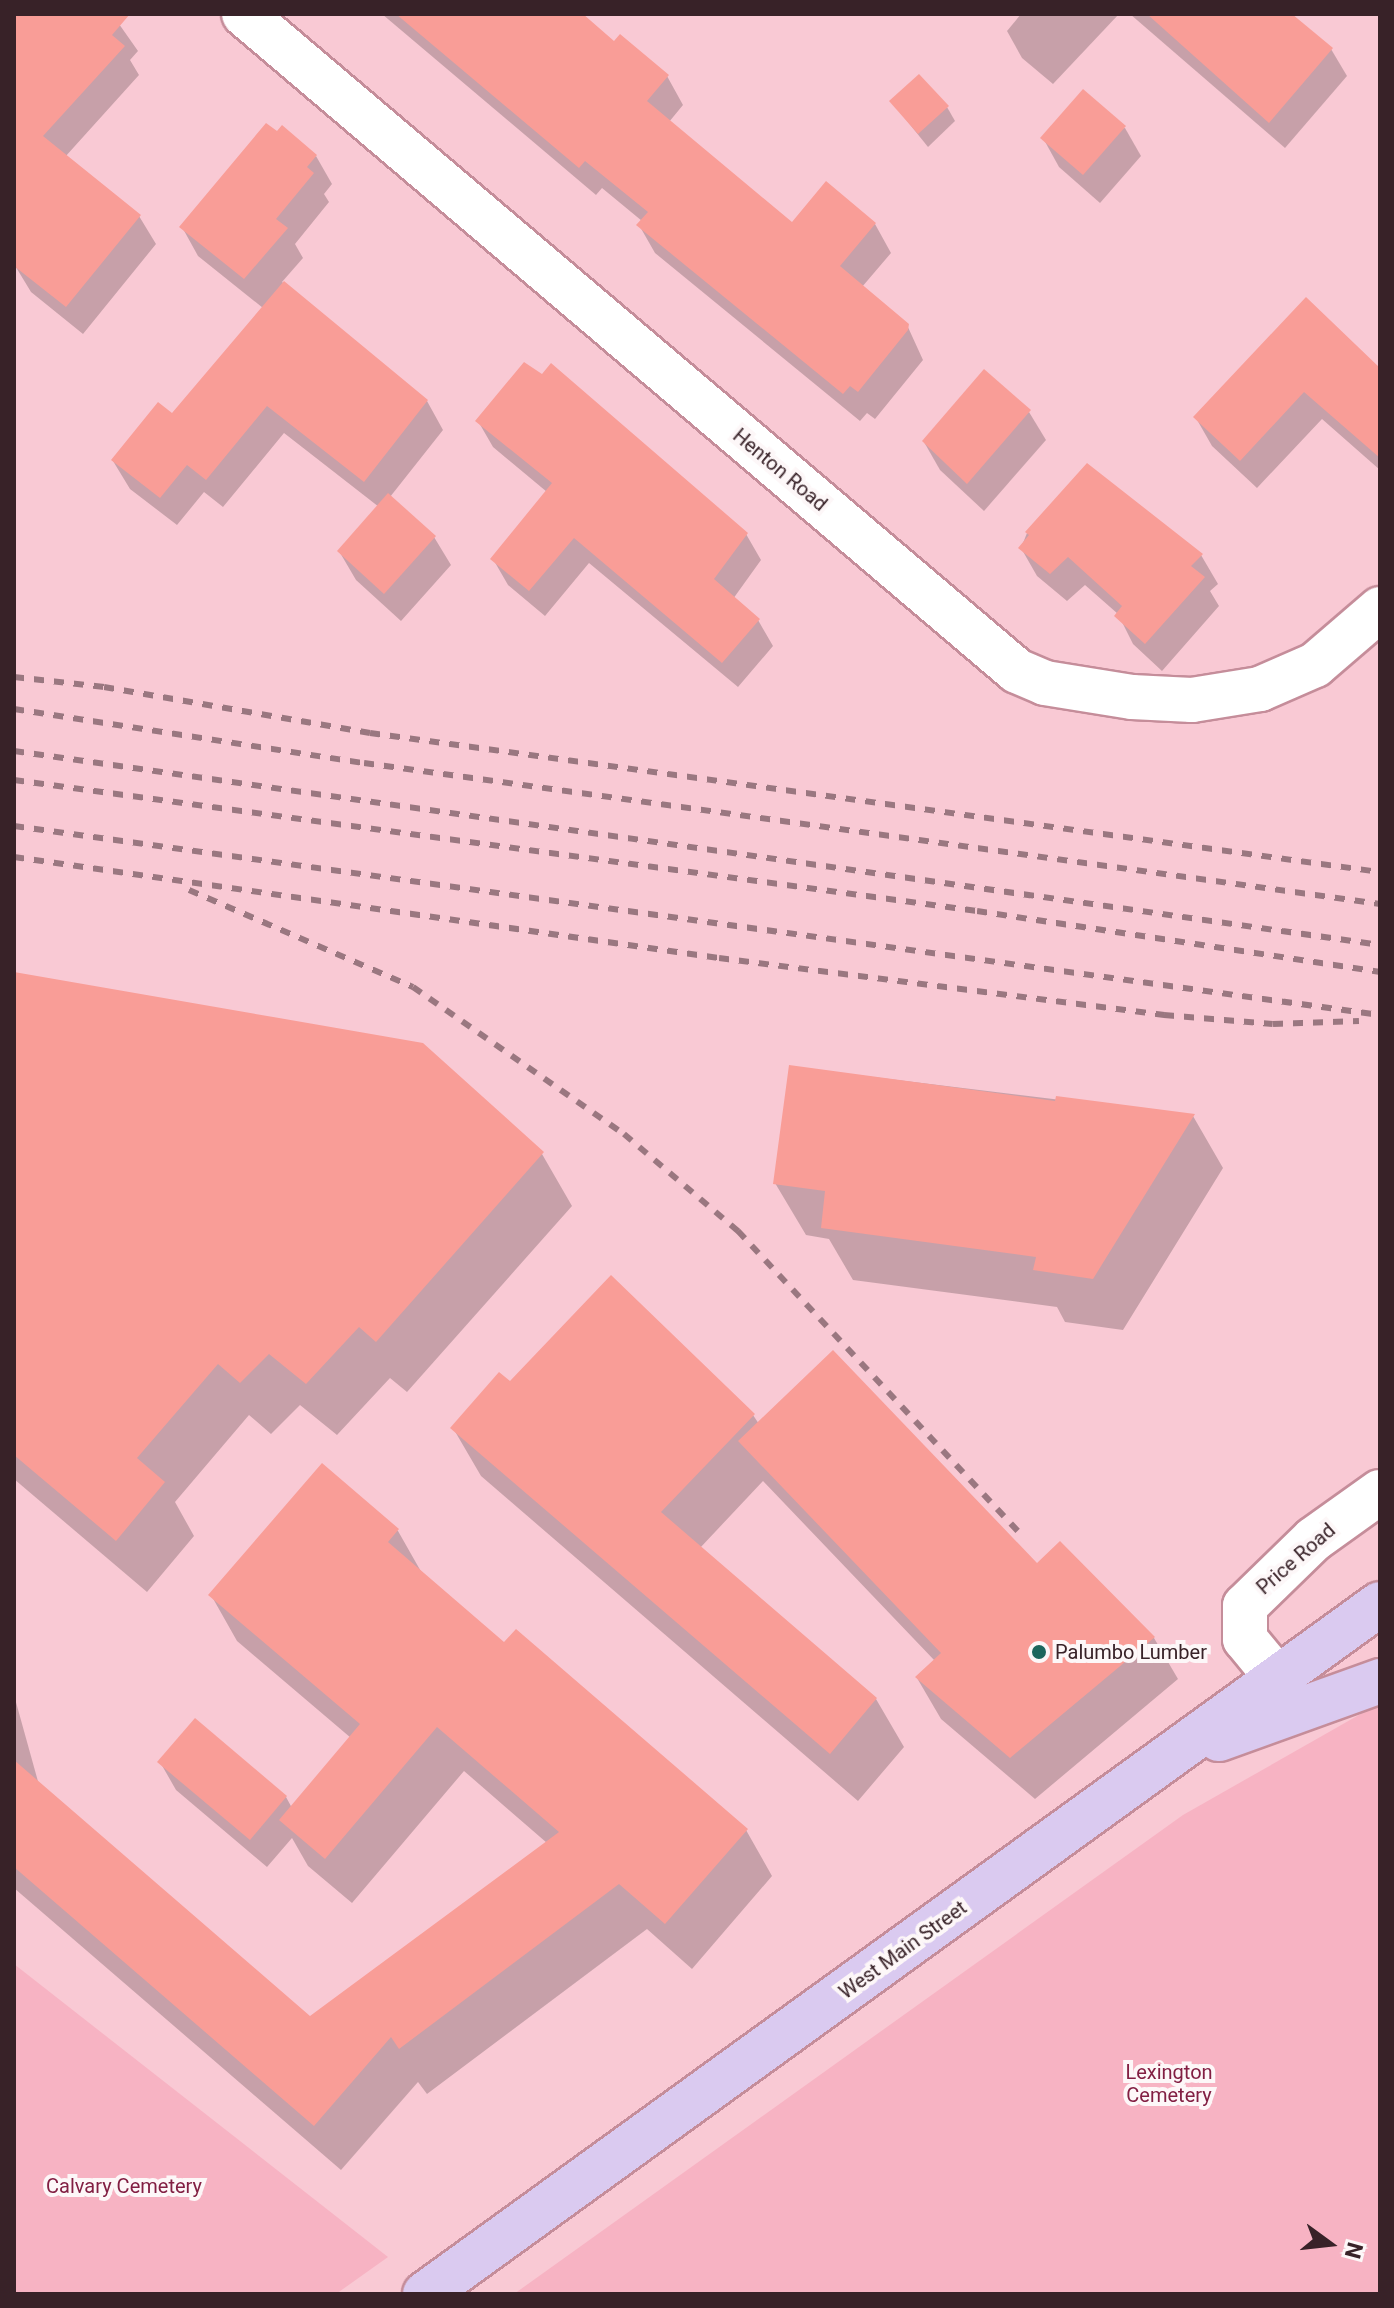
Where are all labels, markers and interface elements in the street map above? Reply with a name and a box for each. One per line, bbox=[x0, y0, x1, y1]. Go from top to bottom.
street label: Henton Road bbox=[728, 424, 832, 516]
street label: Price Road bbox=[1252, 1518, 1340, 1600]
place label: Palumbo Lumber bbox=[1055, 1640, 1207, 1664]
marker: Palumbo Lumber bbox=[1030, 1643, 1048, 1661]
street label: West Main Street bbox=[835, 1896, 971, 2004]
park label: Lexington Cemetery bbox=[1125, 2061, 1213, 2108]
park label: Calvary Cemetery bbox=[46, 2174, 202, 2198]
north arrow bbox=[1290, 2204, 1370, 2284]
text: N bbox=[1340, 2240, 1368, 2261]

